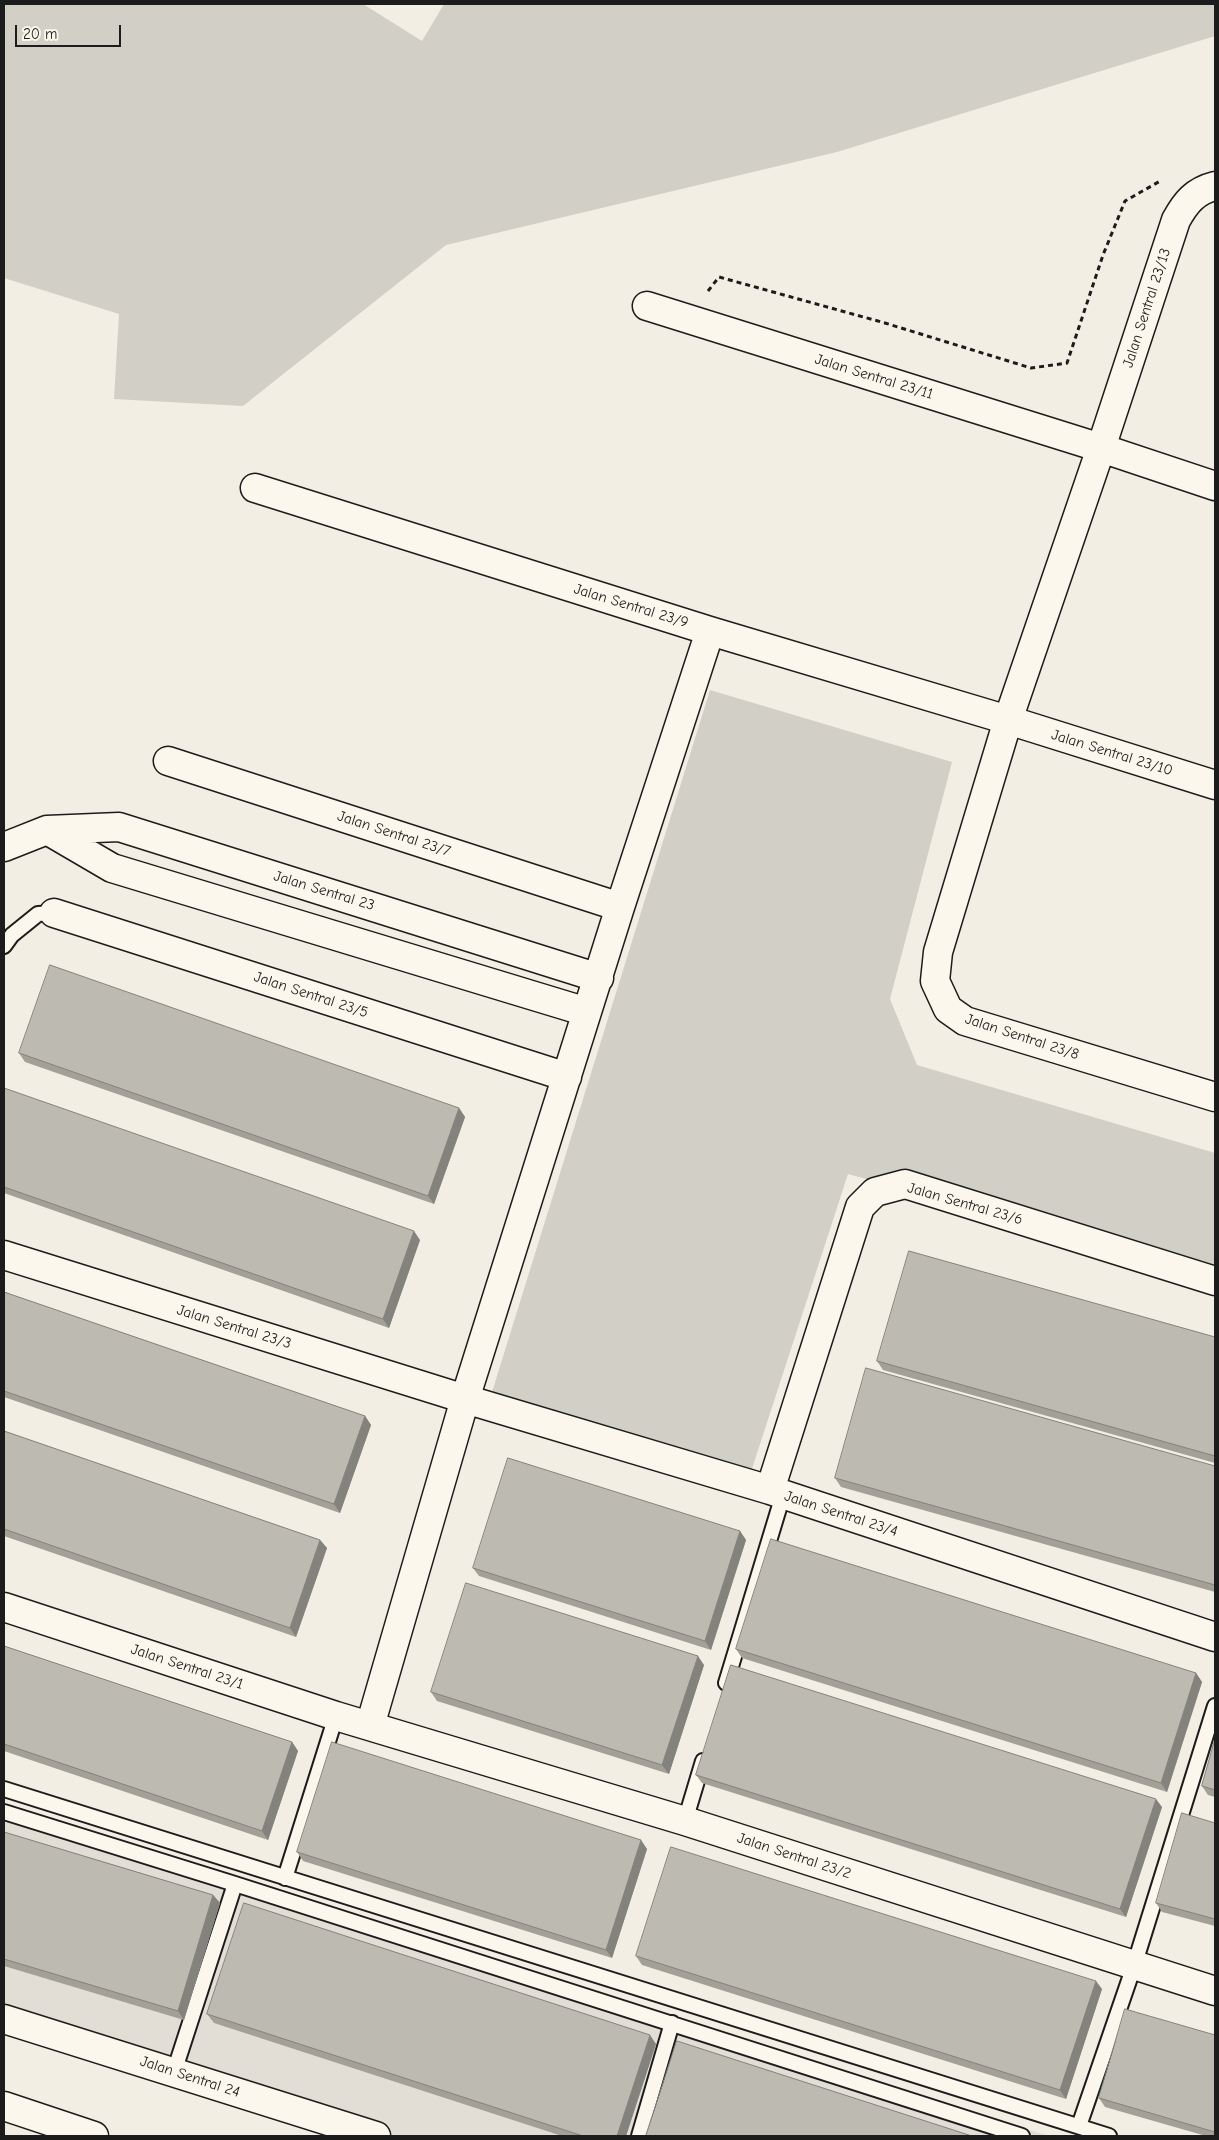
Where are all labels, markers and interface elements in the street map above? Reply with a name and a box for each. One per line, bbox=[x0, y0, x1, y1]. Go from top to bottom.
scale bar bbox=[18, 15, 124, 47]
text: 20 m bbox=[23, 25, 57, 43]
street label: Jalan Sentral 23/13 bbox=[1119, 246, 1175, 370]
street label: Jalan Sentral 23/11 bbox=[813, 350, 935, 404]
street label: Jalan Sentral 23/9 bbox=[571, 580, 691, 632]
street label: Jalan Sentral 23/10 bbox=[1049, 726, 1175, 780]
street label: Jalan Sentral 23/7 bbox=[335, 807, 453, 861]
street label: Jalan Sentral 23 bbox=[271, 867, 377, 915]
street label: Jalan Sentral 23/5 bbox=[252, 968, 370, 1022]
street label: Jalan Sentral 23/8 bbox=[963, 1010, 1081, 1064]
street label: Jalan Sentral 23/6 bbox=[905, 1179, 1025, 1229]
street label: Jalan Sentral 23/3 bbox=[175, 1301, 293, 1353]
street label: Jalan Sentral 23/4 bbox=[782, 1487, 900, 1541]
street label: Jalan Sentral 23/1 bbox=[129, 1640, 245, 1694]
street label: Jalan Sentral 23/2 bbox=[735, 1829, 853, 1883]
street label: Jalan Sentral 24 bbox=[138, 2052, 242, 2102]

